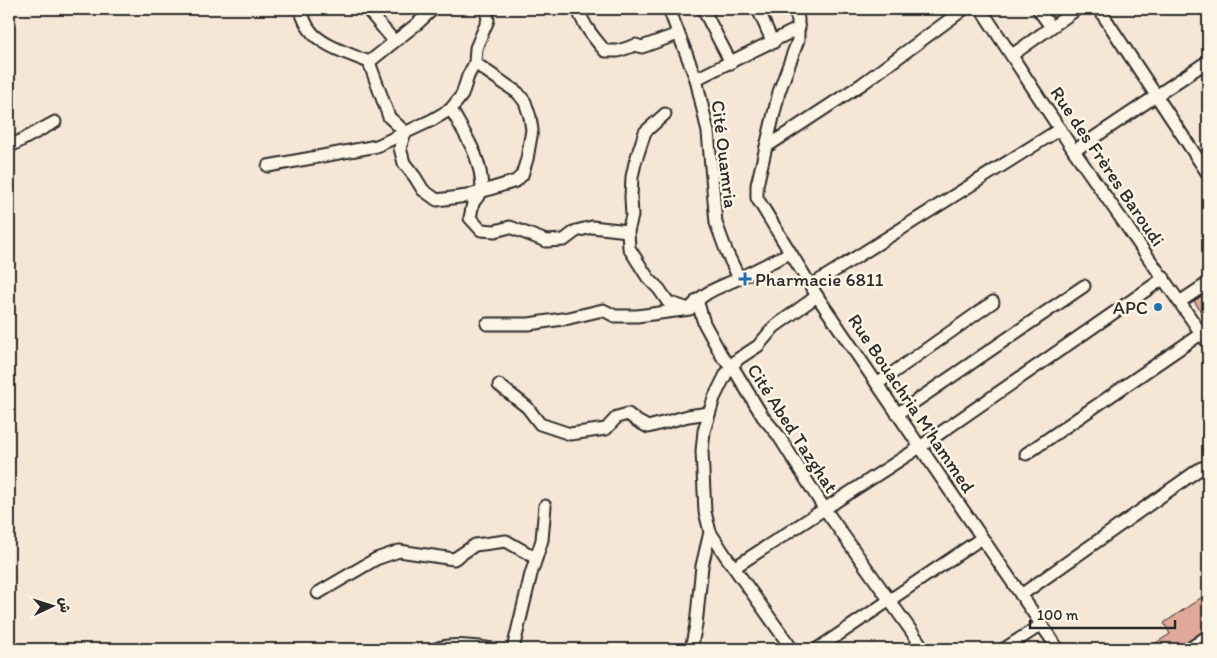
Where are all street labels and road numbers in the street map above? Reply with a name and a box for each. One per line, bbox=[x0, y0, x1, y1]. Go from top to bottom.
street label: Rue des Frères Baroudi bbox=[1045, 82, 1170, 251]
street label: Cité Ouamria bbox=[706, 99, 743, 209]
street label: Rue Bouachria M'hammed bbox=[843, 309, 980, 498]
street label: Cité Abed Tazghat bbox=[742, 359, 843, 497]

